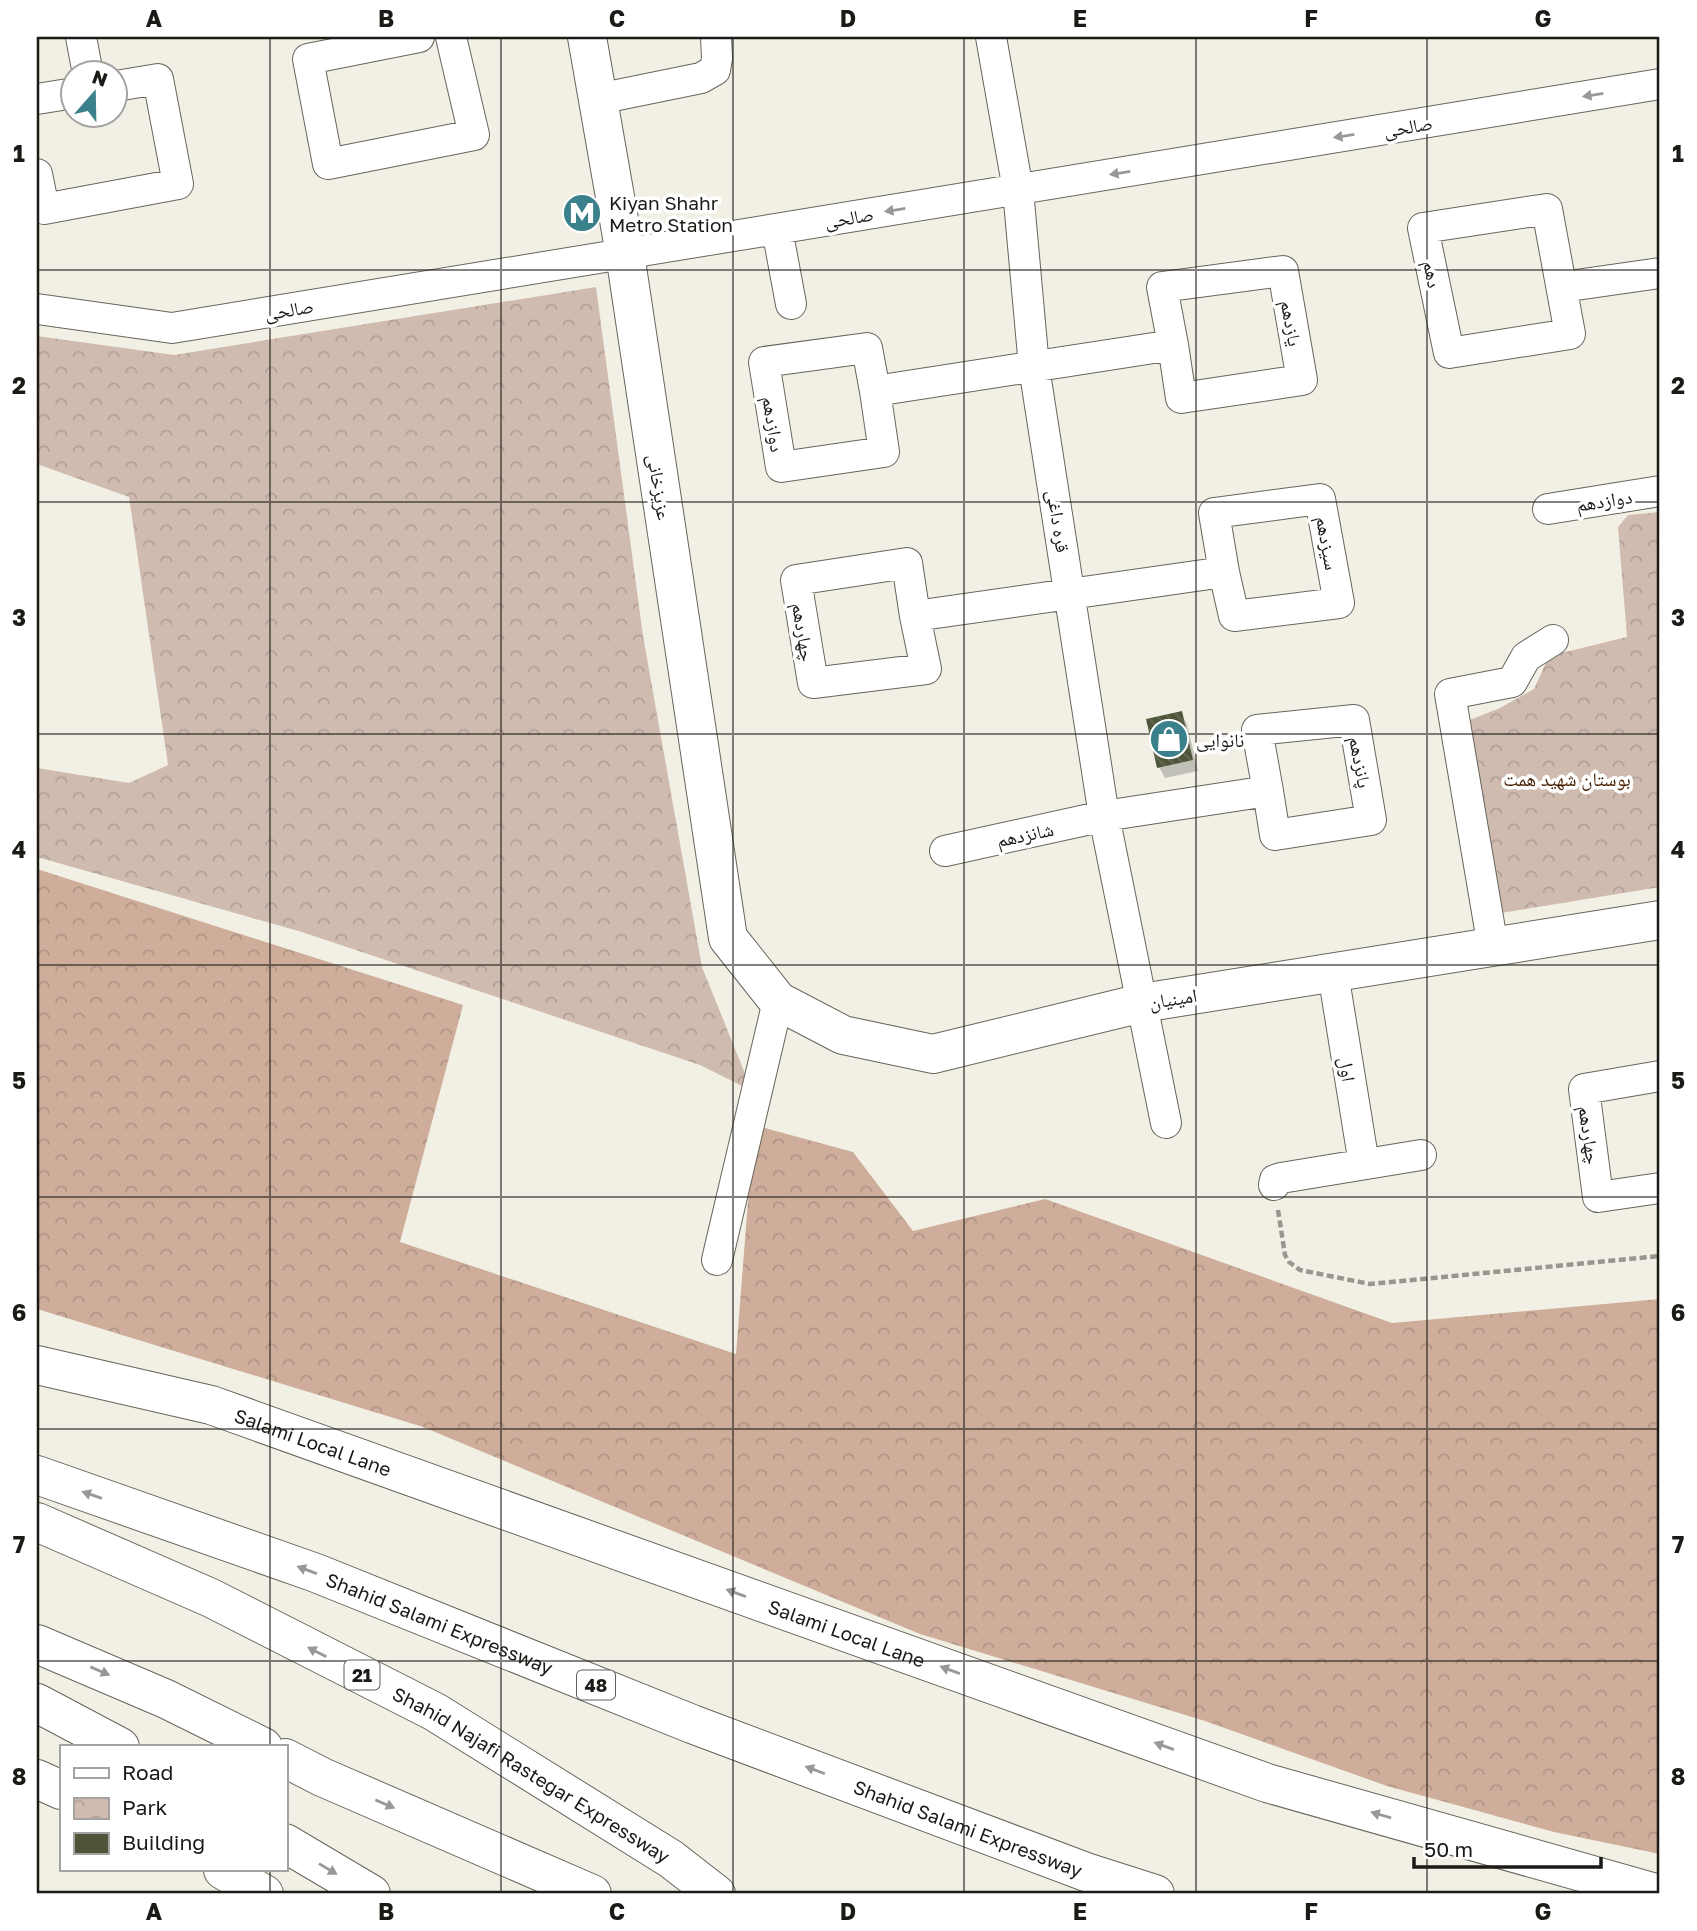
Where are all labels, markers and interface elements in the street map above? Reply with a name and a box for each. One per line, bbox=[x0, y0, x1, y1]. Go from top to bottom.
text: A bbox=[146, 4, 163, 32]
text: B bbox=[378, 4, 394, 32]
text: C bbox=[609, 4, 625, 32]
text: D bbox=[840, 4, 856, 32]
text: E bbox=[1073, 4, 1087, 32]
text: F bbox=[1304, 4, 1318, 32]
text: G bbox=[1535, 4, 1551, 32]
north arrow bbox=[60, 60, 130, 130]
text: N bbox=[89, 64, 111, 91]
one-way arrow bbox=[1582, 90, 1604, 101]
street label: صالحی bbox=[1382, 111, 1434, 142]
one-way arrow bbox=[1333, 131, 1355, 142]
text: 1 bbox=[13, 139, 25, 167]
text: 1 bbox=[1672, 139, 1684, 167]
one-way arrow bbox=[1109, 168, 1131, 179]
place label: Kiyan Shahr Metro Station bbox=[609, 191, 733, 236]
metro station icon: Kiyan Shahr Metro Station bbox=[561, 192, 603, 234]
street label: صالحی bbox=[823, 202, 875, 233]
one-way arrow bbox=[884, 205, 906, 216]
street label: دهم bbox=[1417, 258, 1447, 290]
street label: صالحی bbox=[263, 294, 315, 325]
street label: یازدهم bbox=[1275, 298, 1307, 348]
text: 2 bbox=[12, 371, 26, 399]
text: 2 bbox=[1671, 371, 1685, 399]
street label: دوازدهم bbox=[756, 394, 790, 454]
street label: عزیزخانی bbox=[642, 452, 677, 522]
street label: دوازدهم bbox=[1574, 484, 1634, 518]
street label: قره داغی bbox=[1042, 488, 1075, 554]
street label: سیزدهم bbox=[1310, 514, 1344, 572]
street label: چهاردهم bbox=[786, 601, 820, 663]
text: 3 bbox=[12, 603, 26, 631]
text: 3 bbox=[1671, 603, 1685, 631]
shop icon: نانوایی bbox=[1148, 718, 1190, 760]
place label: نانوایی bbox=[1196, 728, 1244, 752]
street label: پانزدهم bbox=[1343, 735, 1377, 790]
park label: بوستان شهید همت bbox=[1503, 767, 1631, 791]
street label: شانزدهم bbox=[994, 817, 1056, 853]
text: 4 bbox=[12, 835, 26, 863]
text: 4 bbox=[1671, 835, 1685, 863]
street label: امینیان bbox=[1147, 983, 1199, 1014]
street label: اول bbox=[1334, 1055, 1361, 1083]
text: 5 bbox=[12, 1066, 26, 1094]
text: 5 bbox=[1671, 1066, 1685, 1094]
street label: چهاردهم bbox=[1573, 1104, 1605, 1166]
text: 6 bbox=[12, 1298, 26, 1326]
text: 6 bbox=[1671, 1298, 1685, 1326]
street label: Salami Local Lane bbox=[232, 1403, 395, 1480]
one-way arrow bbox=[81, 1489, 102, 1500]
text: 7 bbox=[13, 1530, 25, 1558]
text: 7 bbox=[1672, 1530, 1684, 1558]
one-way arrow bbox=[296, 1564, 317, 1575]
street label: Shahid Salami Expressway bbox=[323, 1567, 557, 1679]
one-way arrow bbox=[725, 1587, 746, 1598]
street label: Salami Local Lane bbox=[765, 1594, 928, 1671]
one-way arrow bbox=[306, 1646, 326, 1658]
road number: 21 bbox=[344, 1660, 380, 1690]
one-way arrow bbox=[940, 1664, 961, 1675]
one-way arrow bbox=[89, 1665, 110, 1676]
road number: 48 bbox=[577, 1670, 615, 1700]
street label: Shahid Najafi Rastegar Expressway bbox=[389, 1681, 675, 1867]
one-way arrow bbox=[1154, 1740, 1175, 1751]
legend bbox=[60, 1745, 287, 1871]
text: Road bbox=[122, 1759, 173, 1785]
text: 8 bbox=[12, 1762, 26, 1790]
text: 8 bbox=[1671, 1762, 1685, 1790]
one-way arrow bbox=[804, 1764, 825, 1775]
street label: Shahid Salami Expressway bbox=[851, 1774, 1086, 1881]
text: Park bbox=[122, 1794, 168, 1820]
one-way arrow bbox=[374, 1799, 395, 1810]
one-way arrow bbox=[1370, 1810, 1391, 1820]
scale bar bbox=[1414, 1826, 1601, 1870]
text: Building bbox=[122, 1829, 205, 1855]
text: 50 m bbox=[1424, 1836, 1473, 1862]
one-way arrow bbox=[319, 1862, 338, 1875]
text: A bbox=[146, 1897, 163, 1925]
text: B bbox=[378, 1897, 394, 1925]
text: C bbox=[609, 1897, 625, 1925]
text: D bbox=[840, 1897, 856, 1925]
text: E bbox=[1073, 1897, 1087, 1925]
text: F bbox=[1304, 1897, 1318, 1925]
text: G bbox=[1535, 1897, 1551, 1925]

